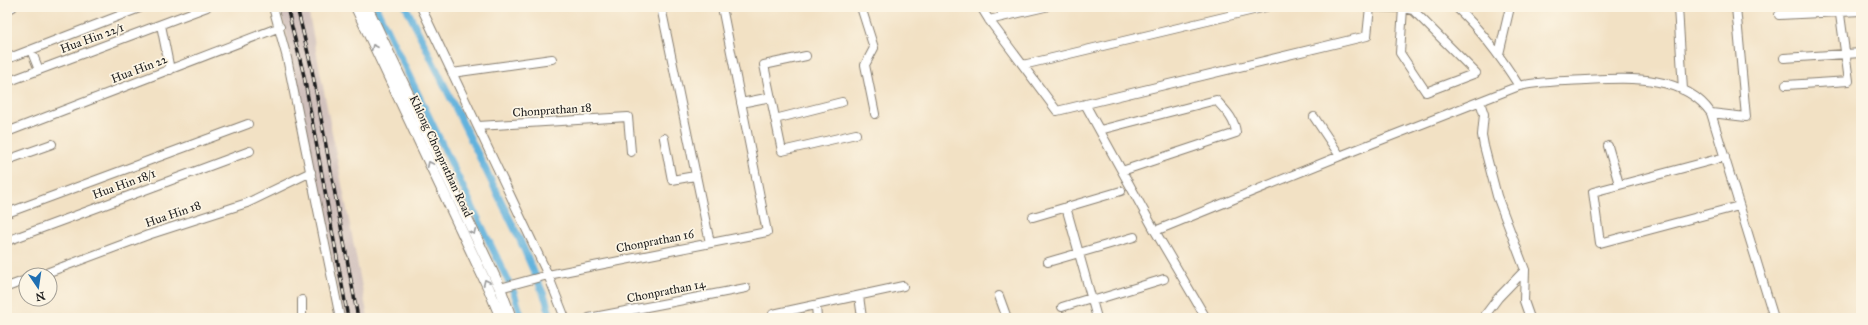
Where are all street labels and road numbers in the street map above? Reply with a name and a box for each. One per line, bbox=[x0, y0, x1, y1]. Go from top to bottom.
street label: Hua Hin 22/1 bbox=[58, 20, 126, 56]
street label: Hua Hin 22 bbox=[109, 52, 169, 86]
street label: Khlong Chonprathan Road bbox=[406, 93, 475, 220]
street label: Chonprathan 18 bbox=[512, 100, 592, 120]
street label: Hua Hin 18/1 bbox=[91, 166, 158, 202]
street label: Hua Hin 18 bbox=[143, 198, 203, 230]
street label: Chonprathan 16 bbox=[615, 226, 696, 255]
street label: Chonprathan 14 bbox=[626, 276, 707, 305]

